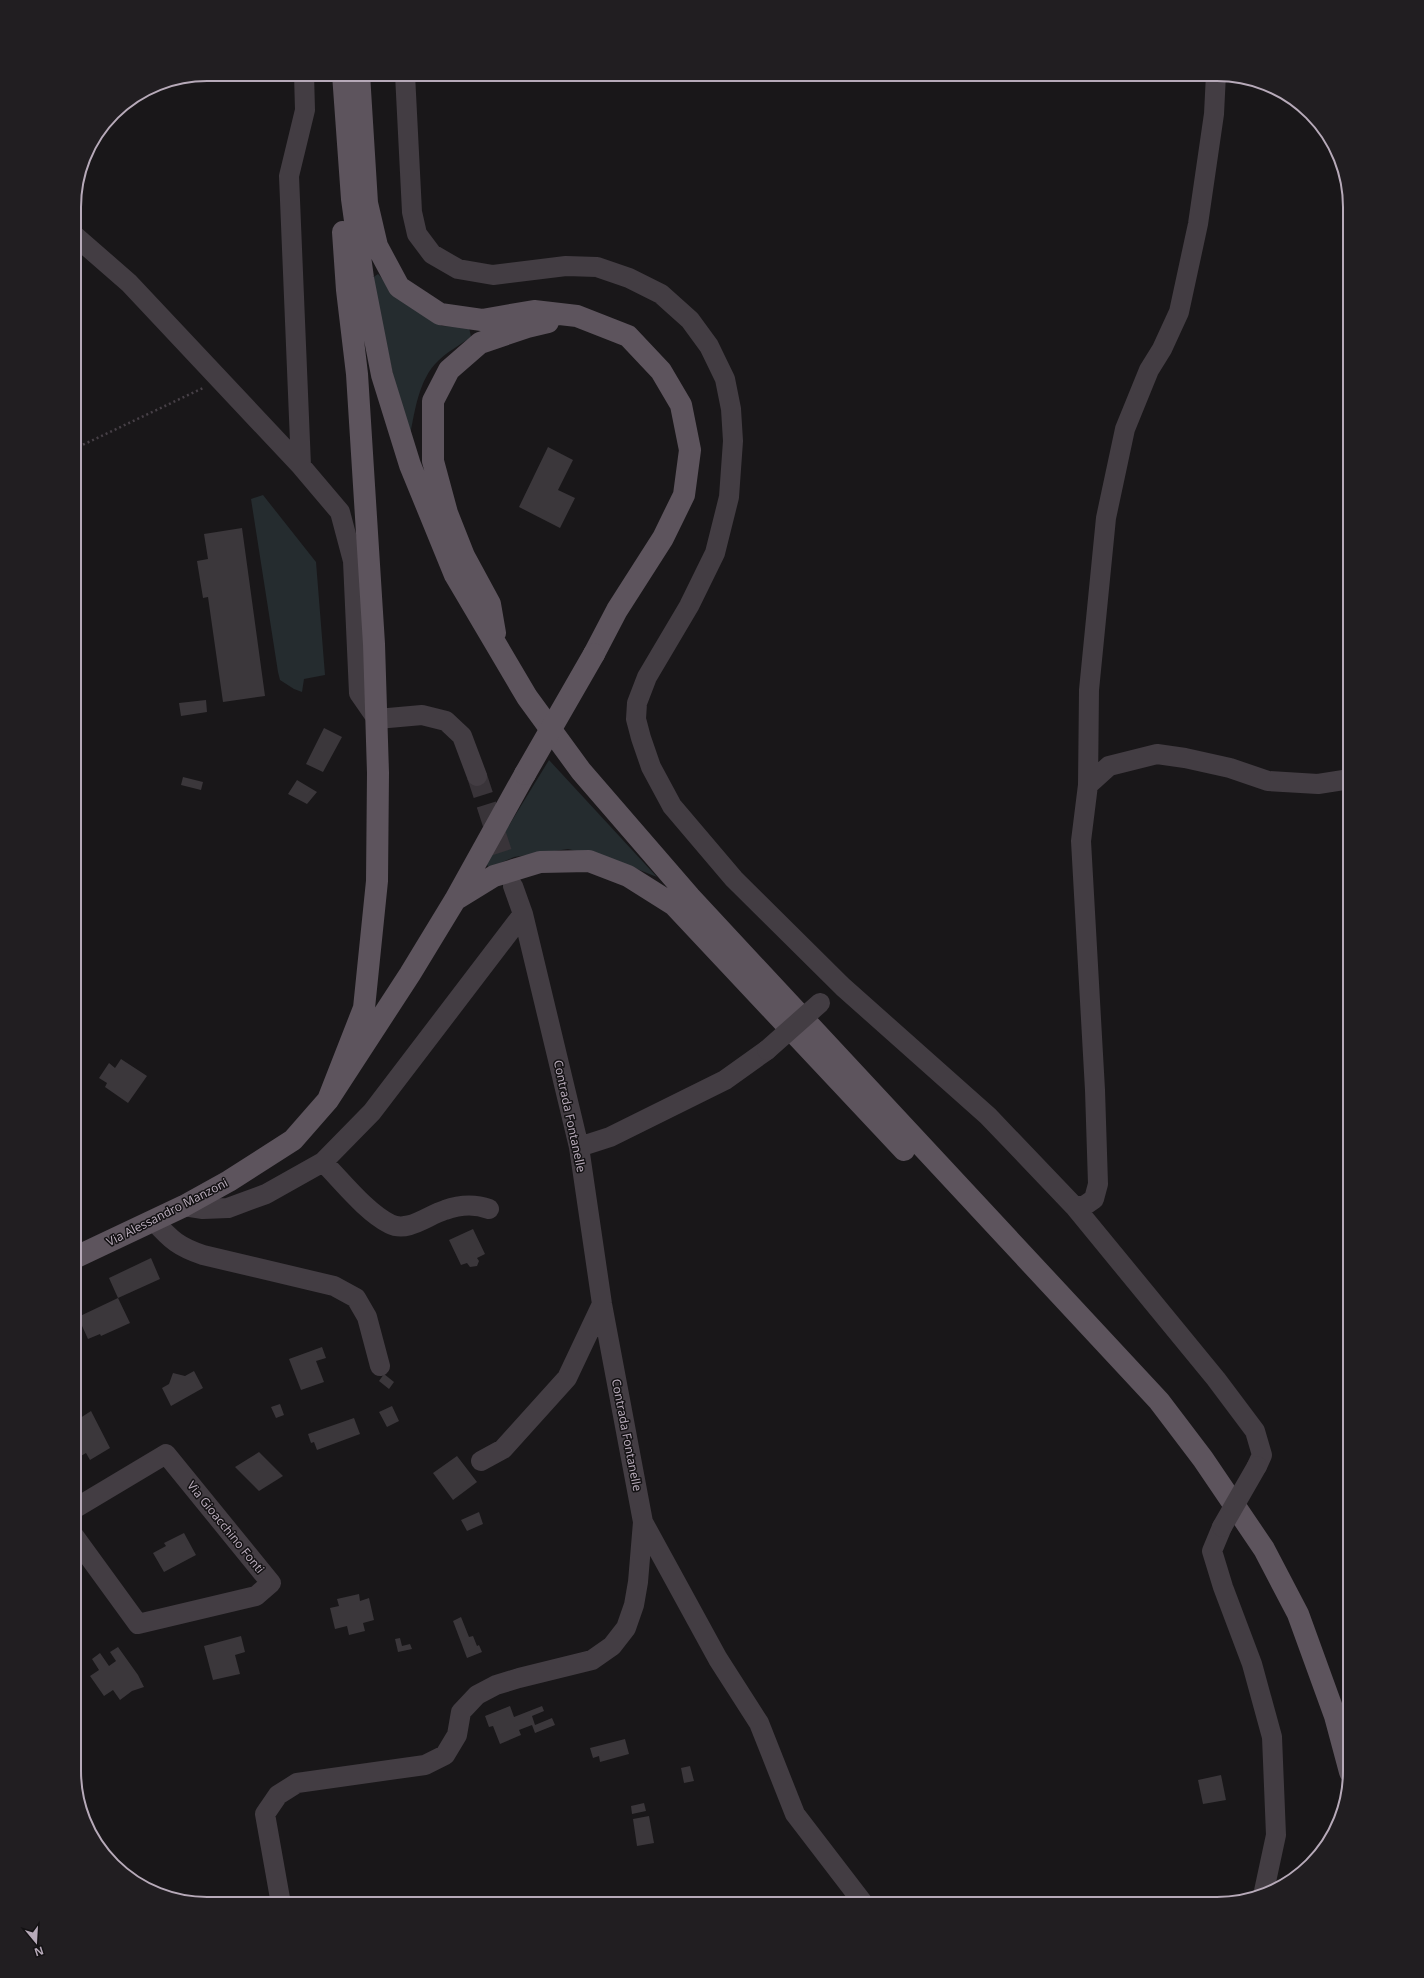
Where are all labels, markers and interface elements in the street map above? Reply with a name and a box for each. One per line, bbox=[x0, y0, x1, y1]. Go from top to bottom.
street label: Contrada Fontanelle bbox=[550, 1058, 590, 1174]
street label: Via Alessandro Manzoni bbox=[103, 1174, 231, 1250]
street label: Contrada Fontanelle bbox=[608, 1377, 646, 1493]
street label: Via Gioacchino Fonti bbox=[183, 1477, 269, 1577]
north arrow bbox=[16, 1922, 56, 1962]
text: N bbox=[33, 1943, 46, 1961]

